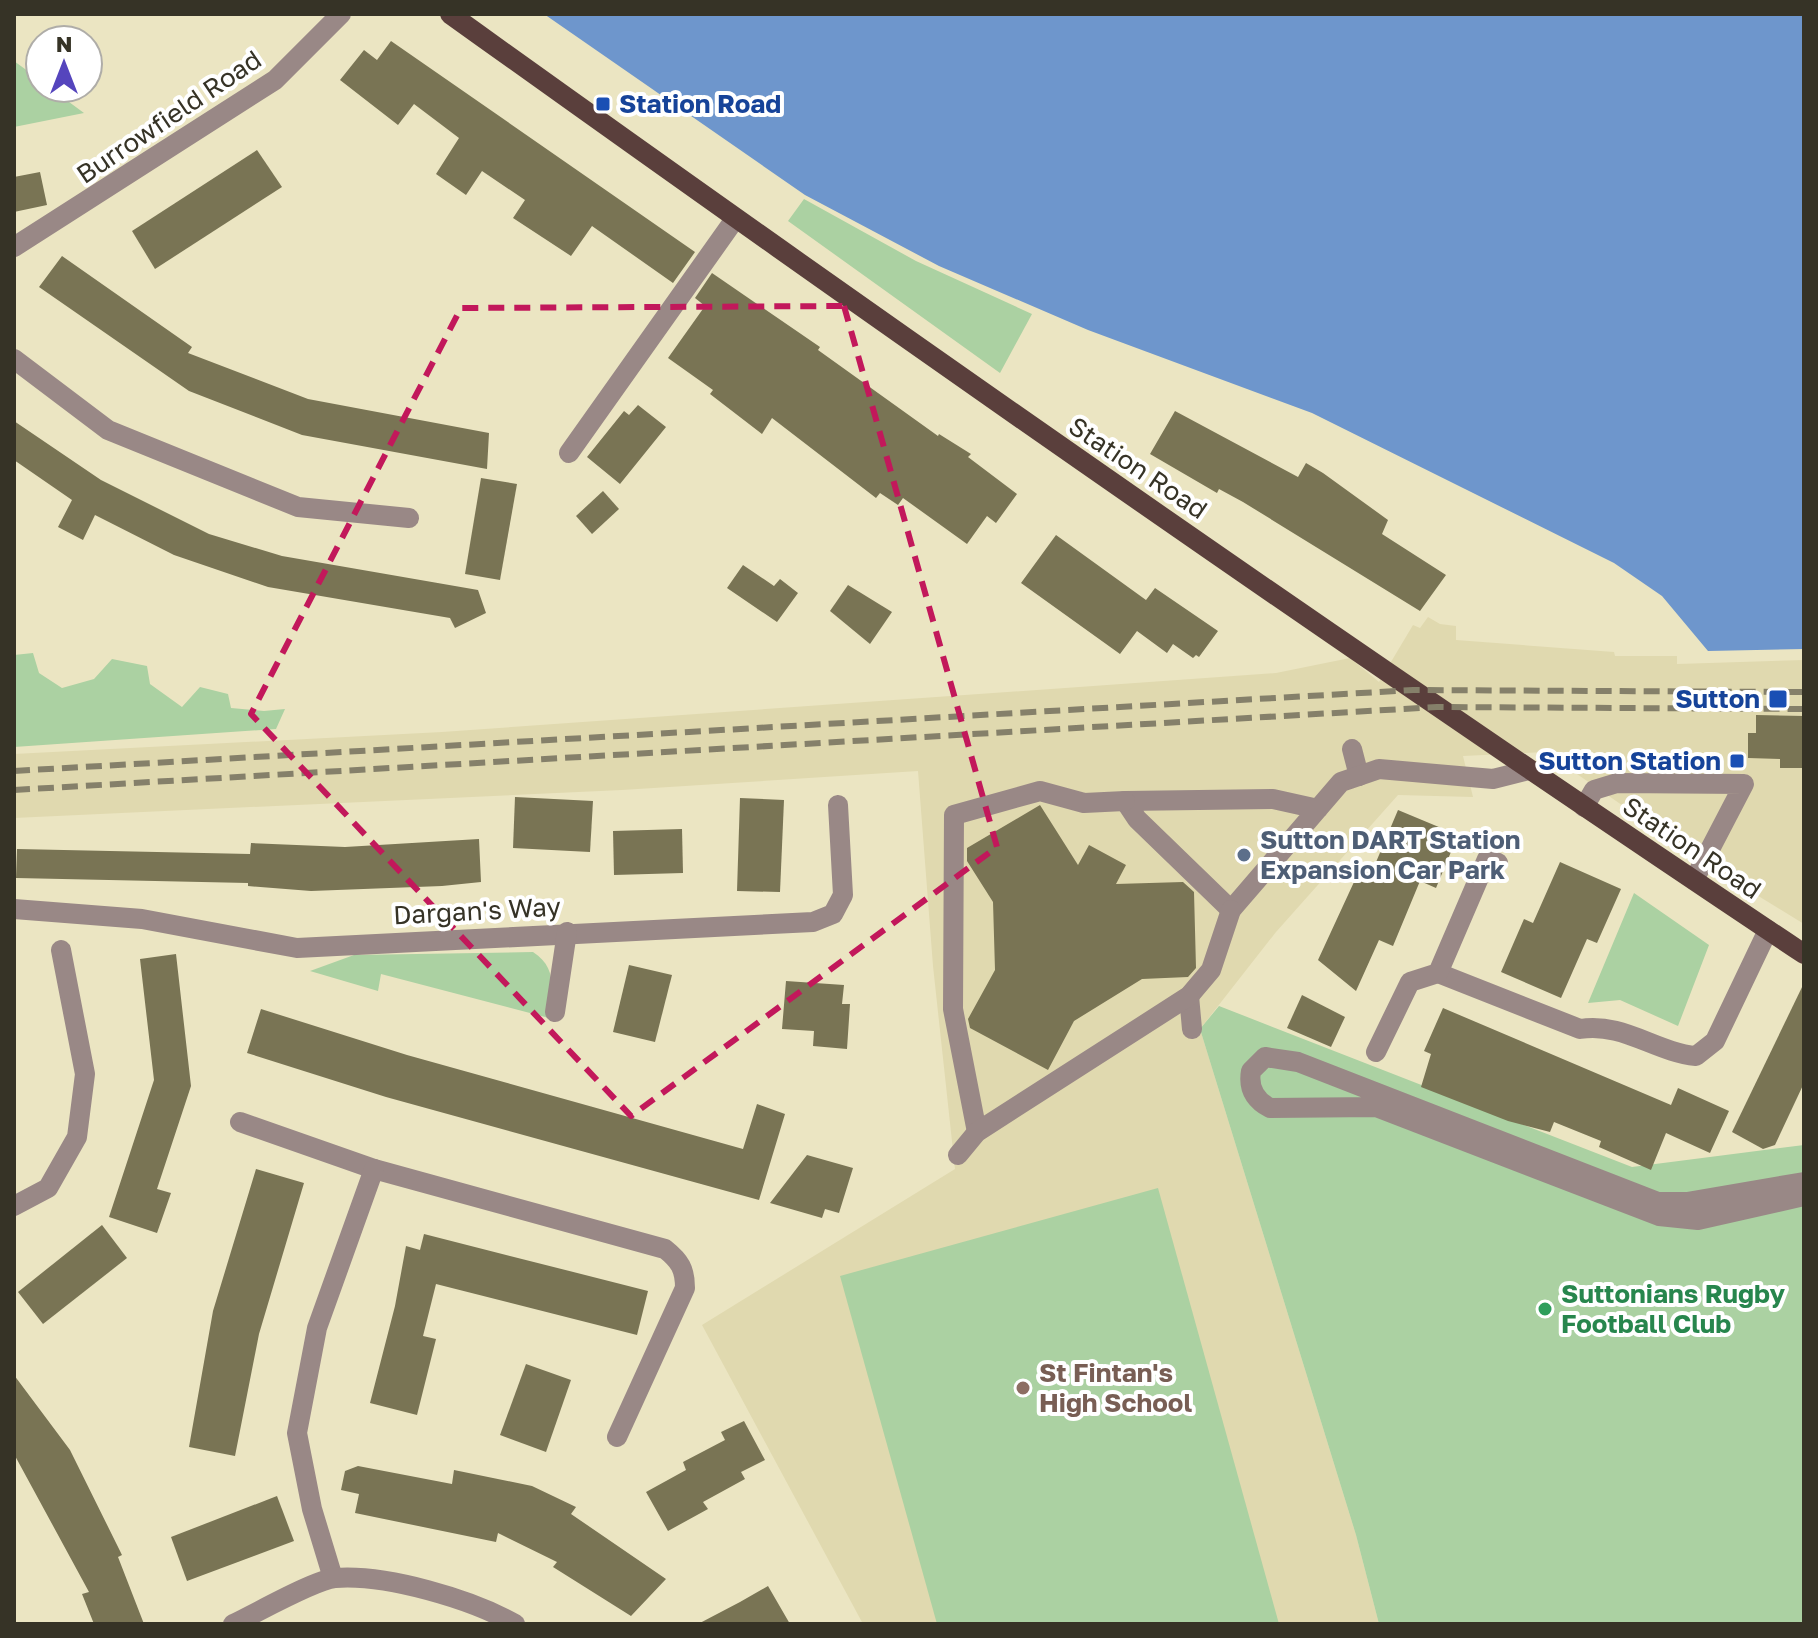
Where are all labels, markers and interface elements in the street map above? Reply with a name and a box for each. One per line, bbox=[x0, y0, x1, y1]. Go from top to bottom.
north arrow bbox=[24, 24, 104, 104]
text: N bbox=[56, 30, 72, 57]
street label: Burrowfield Road bbox=[71, 43, 267, 190]
place label: Station Road bbox=[619, 88, 781, 119]
marker: Station Road bbox=[594, 95, 612, 113]
street label: Station Road bbox=[1063, 410, 1213, 525]
place label: Sutton bbox=[1675, 683, 1760, 714]
marker: Sutton bbox=[1767, 688, 1789, 710]
place label: Sutton Station bbox=[1538, 745, 1721, 776]
marker: Sutton Station bbox=[1728, 752, 1746, 770]
street label: Station Road bbox=[1617, 790, 1767, 905]
place label: Sutton DART Station Expansion Car Park bbox=[1260, 824, 1521, 885]
marker: Sutton DART Station Expansion Car Park bbox=[1235, 846, 1253, 864]
street label: Dargan's Way bbox=[392, 891, 562, 930]
place label: Suttonians Rugby Football Club bbox=[1561, 1278, 1785, 1339]
marker: Suttonians Rugby Football Club bbox=[1536, 1300, 1554, 1318]
place label: St Fintan's High School bbox=[1039, 1357, 1192, 1418]
marker: St Fintan's High School bbox=[1014, 1379, 1032, 1397]

